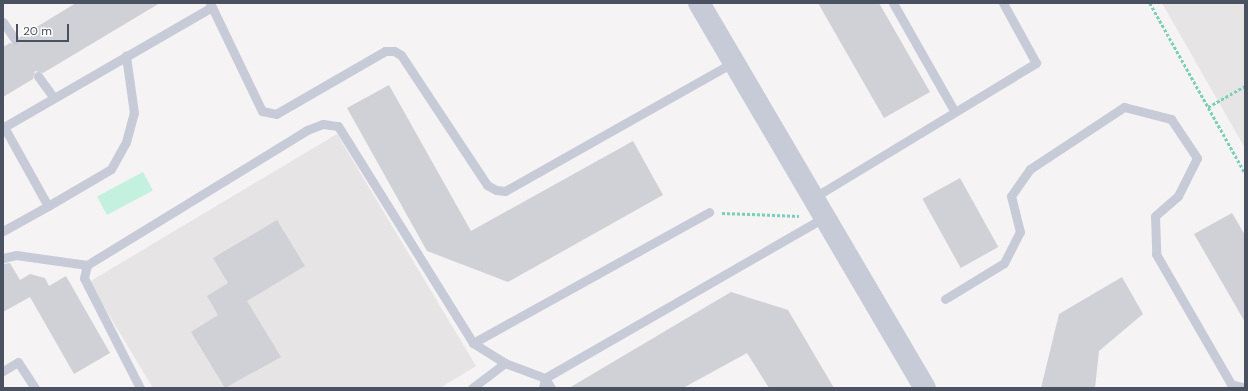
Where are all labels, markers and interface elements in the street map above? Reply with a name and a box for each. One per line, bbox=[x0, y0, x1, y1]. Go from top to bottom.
scale bar bbox=[18, 16, 71, 42]
text: 20 m bbox=[23, 23, 52, 39]

